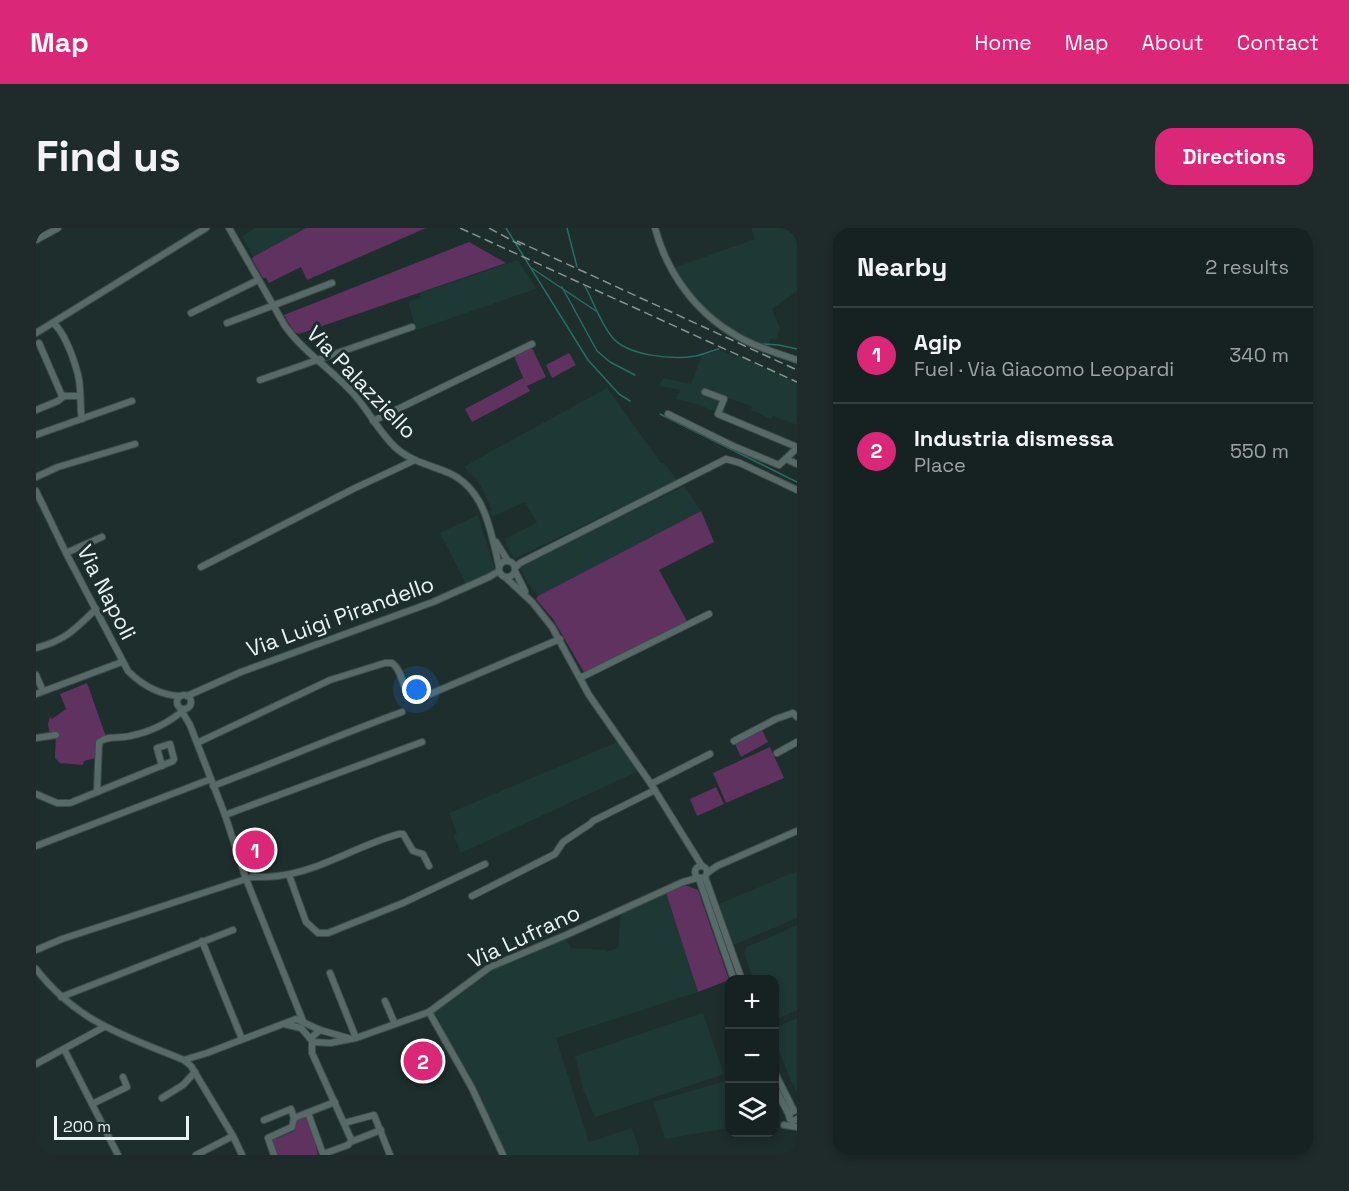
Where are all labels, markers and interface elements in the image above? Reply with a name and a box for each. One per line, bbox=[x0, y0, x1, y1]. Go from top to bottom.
text: Map bbox=[30, 24, 89, 60]
text: Home bbox=[974, 29, 1032, 56]
text: Map bbox=[1065, 29, 1109, 56]
text: About bbox=[1142, 29, 1204, 56]
text: Contact bbox=[1237, 29, 1319, 56]
button: Directions bbox=[1155, 128, 1313, 185]
text: Find us bbox=[36, 130, 181, 183]
text: Nearby bbox=[857, 250, 947, 284]
text: 2 results bbox=[1205, 254, 1289, 280]
street label: Via Palazziello bbox=[301, 320, 423, 444]
text: Agip bbox=[914, 328, 962, 356]
text: 1 bbox=[872, 342, 881, 368]
text: 340 m bbox=[1229, 342, 1289, 368]
text: Fuel · Via Giacomo Leopardi bbox=[914, 356, 1174, 382]
text: Industria dismessa bbox=[914, 424, 1114, 452]
text: 2 bbox=[871, 438, 882, 464]
text: 550 m bbox=[1230, 438, 1289, 464]
text: Place bbox=[914, 452, 966, 478]
street label: Via Napoli bbox=[71, 540, 143, 644]
street label: Via Luigi Pirandello bbox=[242, 569, 438, 663]
your location bbox=[402, 675, 431, 704]
pin: 1 bbox=[236, 828, 274, 872]
street label: Via Lufrano bbox=[464, 898, 584, 974]
map controls bbox=[725, 975, 779, 1137]
button: + bbox=[725, 975, 779, 1029]
button: − bbox=[725, 1029, 779, 1083]
pin: 2 bbox=[404, 1038, 442, 1084]
button: layers bbox=[725, 1083, 779, 1137]
scale bar bbox=[54, 1113, 189, 1140]
text: 200 m bbox=[63, 1116, 111, 1137]

